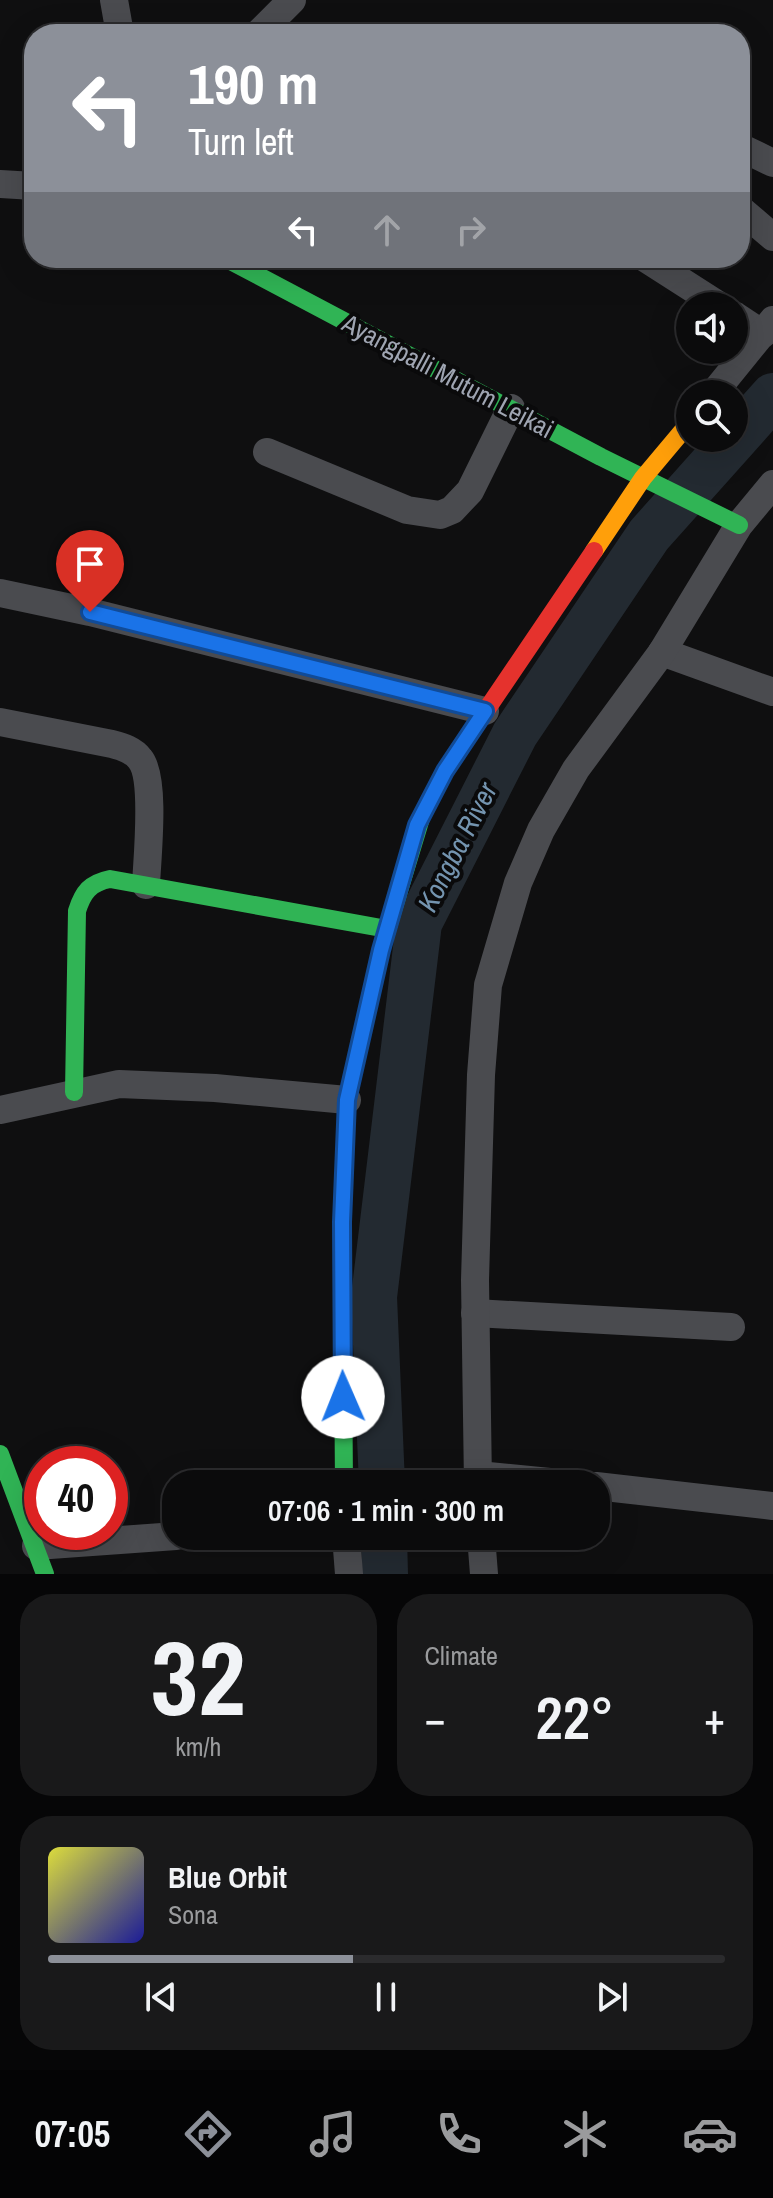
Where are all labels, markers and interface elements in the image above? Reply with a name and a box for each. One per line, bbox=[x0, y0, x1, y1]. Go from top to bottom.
text: 190 m bbox=[188, 46, 318, 121]
icon: left bbox=[56, 56, 160, 160]
text: Turn left bbox=[188, 118, 294, 166]
icon: left bbox=[281, 208, 325, 252]
icon: ahead bbox=[365, 208, 409, 252]
icon: right bbox=[449, 208, 493, 252]
map controls bbox=[676, 292, 748, 452]
button: sound bbox=[676, 292, 748, 364]
street label: Ayangpalli Mutum Leikai bbox=[336, 305, 560, 446]
button: search bbox=[676, 380, 748, 452]
pin bbox=[56, 530, 124, 612]
icon: arrive bbox=[68, 542, 112, 586]
water label: Kongba River bbox=[408, 775, 506, 918]
position arrow bbox=[301, 1355, 385, 1439]
speed limit sign: 40 bbox=[24, 1446, 128, 1550]
text: 07:06 · 1 min · 300 m bbox=[268, 1490, 504, 1530]
text: 32 bbox=[151, 1607, 246, 1747]
text: Climate bbox=[425, 1638, 498, 1673]
text: 22° bbox=[535, 1677, 614, 1758]
text: − bbox=[425, 1688, 446, 1748]
text: + bbox=[704, 1688, 725, 1748]
text: km/h bbox=[175, 1729, 221, 1764]
text: Blue Orbit bbox=[168, 1857, 287, 1897]
text: Sona bbox=[168, 1897, 218, 1932]
icon: previous bbox=[139, 1975, 183, 2019]
icon: pause bbox=[364, 1975, 408, 2019]
icon: next bbox=[590, 1975, 634, 2019]
icon: directions bbox=[180, 2106, 236, 2162]
icon: music bbox=[305, 2106, 361, 2162]
icon: phone bbox=[431, 2106, 487, 2162]
icon: climate bbox=[557, 2106, 613, 2162]
icon: car bbox=[682, 2106, 738, 2162]
text: 07:05 bbox=[35, 2110, 110, 2158]

